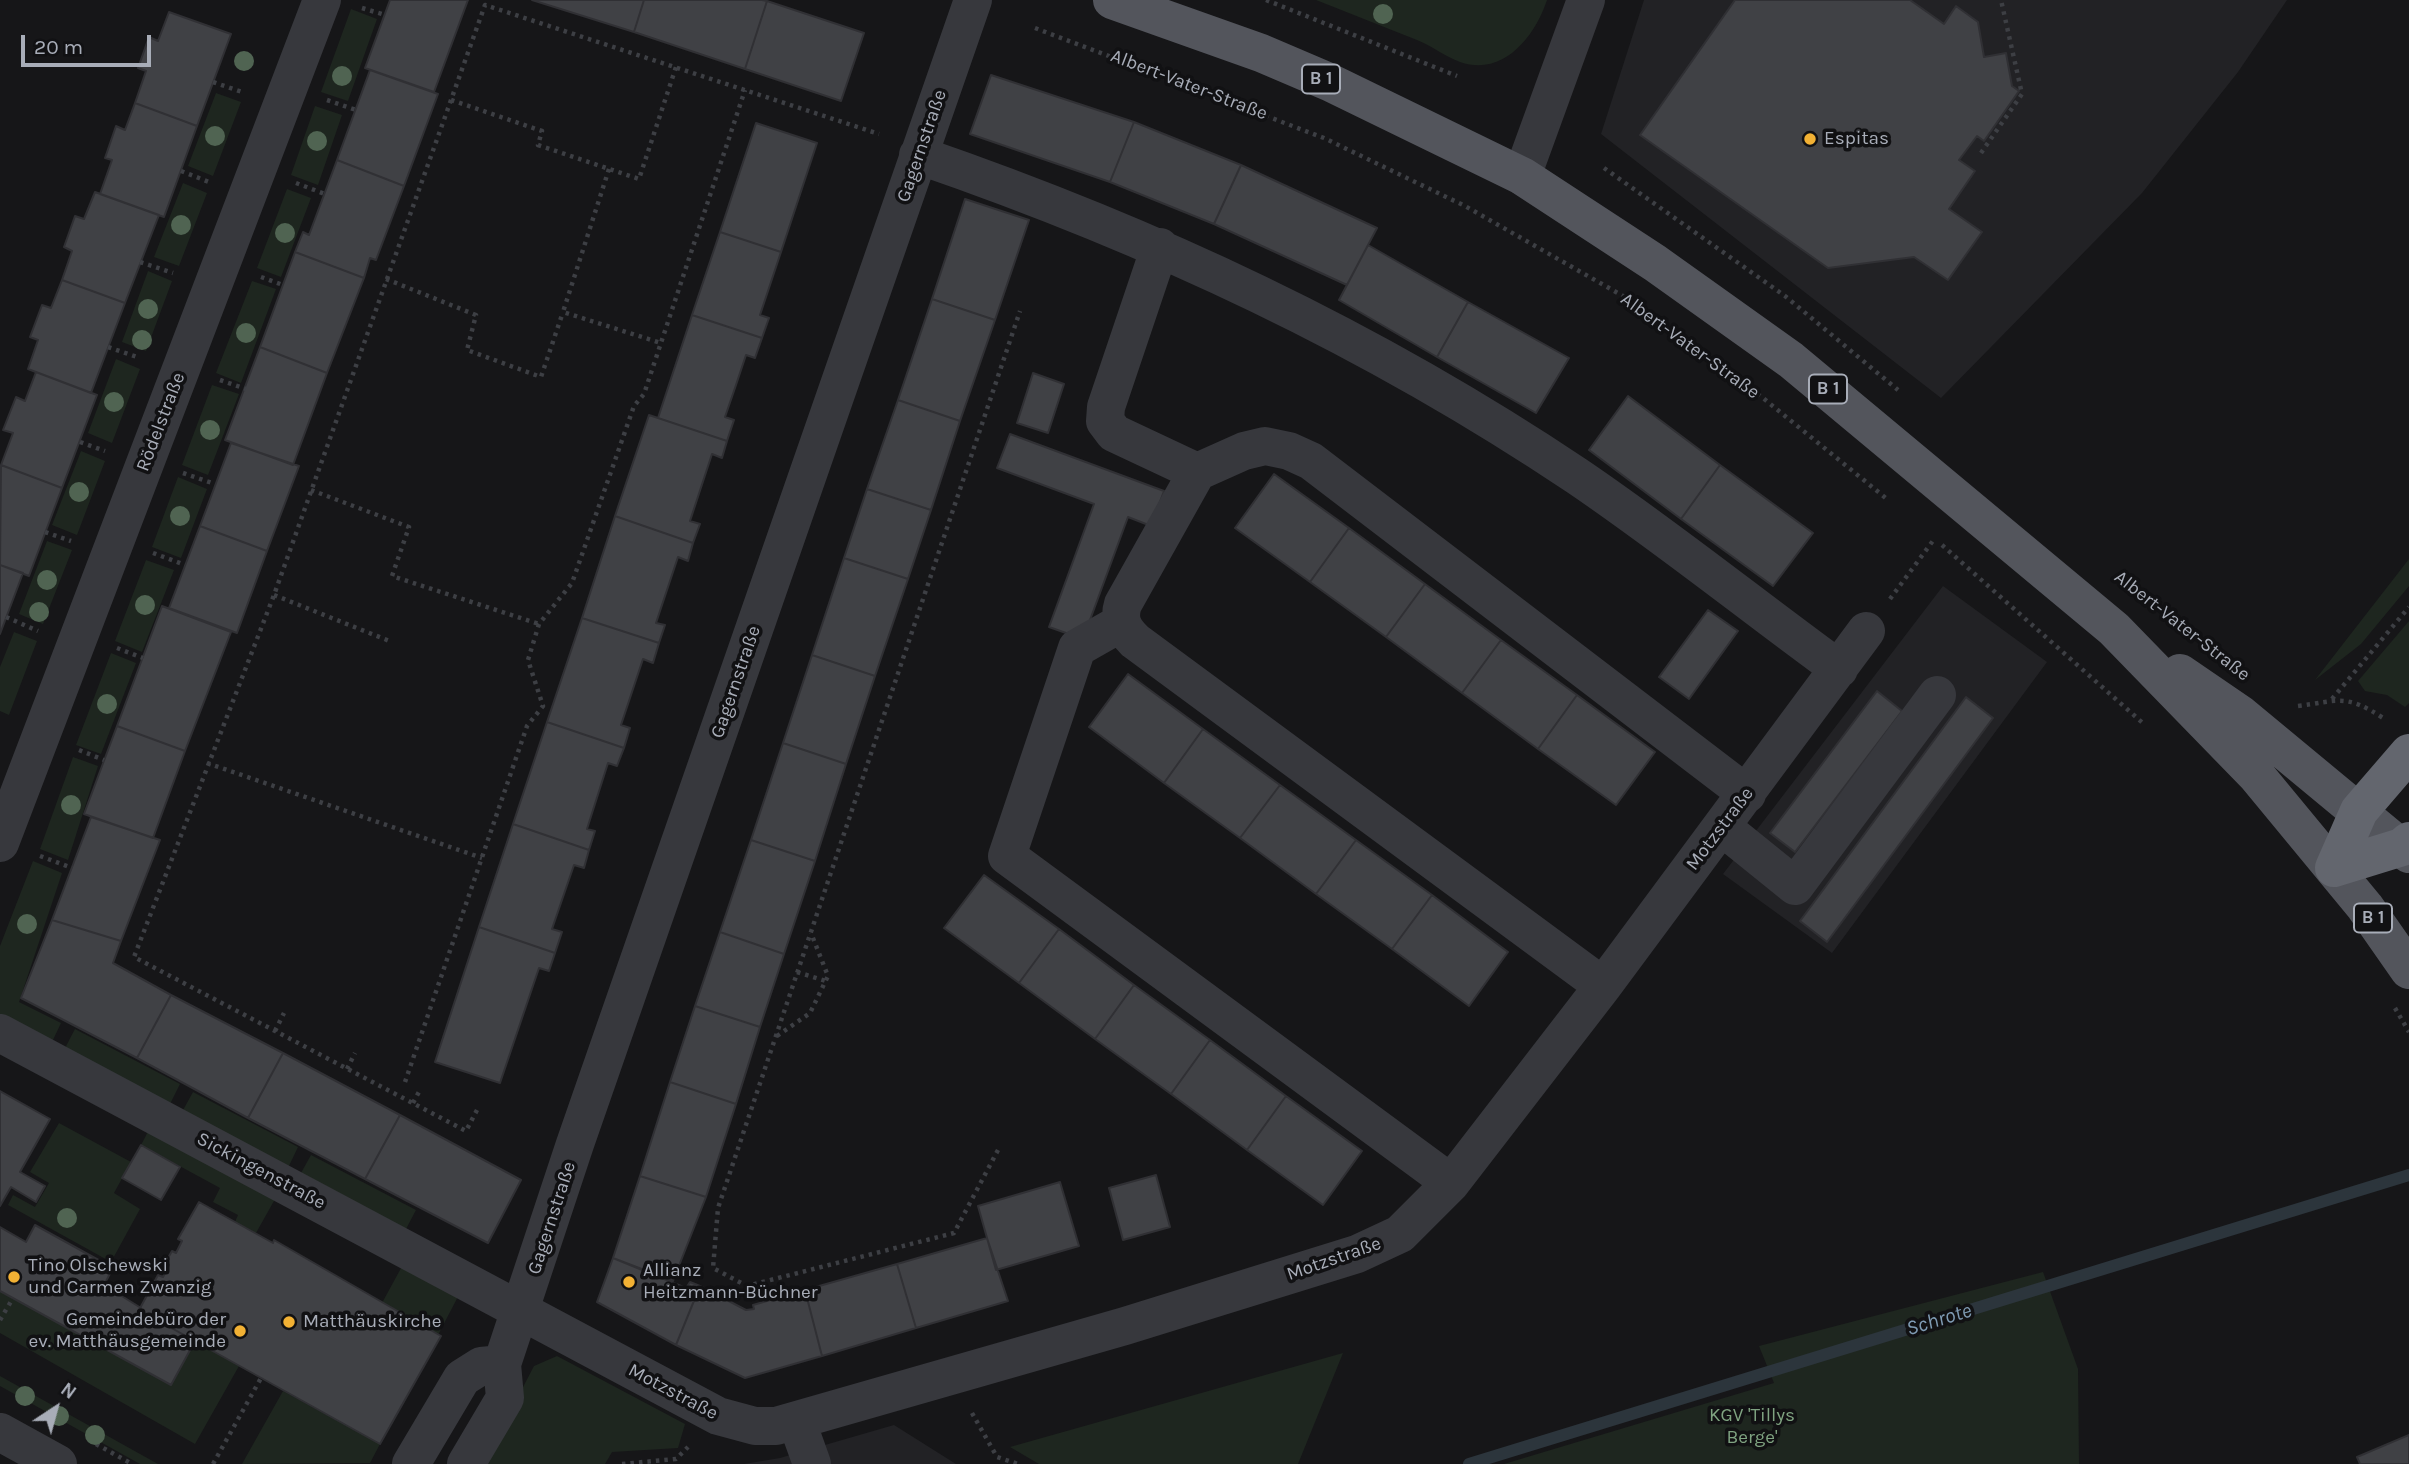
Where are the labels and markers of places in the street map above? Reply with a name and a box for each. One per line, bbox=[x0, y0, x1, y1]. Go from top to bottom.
place label: Espitas bbox=[1824, 128, 1889, 150]
marker: Espitas bbox=[1802, 131, 1818, 147]
place label: Tino Olschewski und Carmen Zwanzig bbox=[28, 1255, 212, 1299]
place label: Allianz Heitzmann-Büchner bbox=[643, 1260, 818, 1304]
marker: Tino Olschewski und Carmen Zwanzig bbox=[6, 1269, 22, 1285]
marker: Allianz Heitzmann-Büchner bbox=[621, 1274, 637, 1290]
place label: Gemeindebüro der ev. Matthäusgemeinde bbox=[28, 1309, 226, 1353]
place label: Matthäuskirche bbox=[303, 1311, 442, 1333]
marker: Matthäuskirche bbox=[281, 1314, 297, 1330]
marker: Gemeindebüro der ev. Matthäusgemeinde bbox=[232, 1323, 248, 1339]

